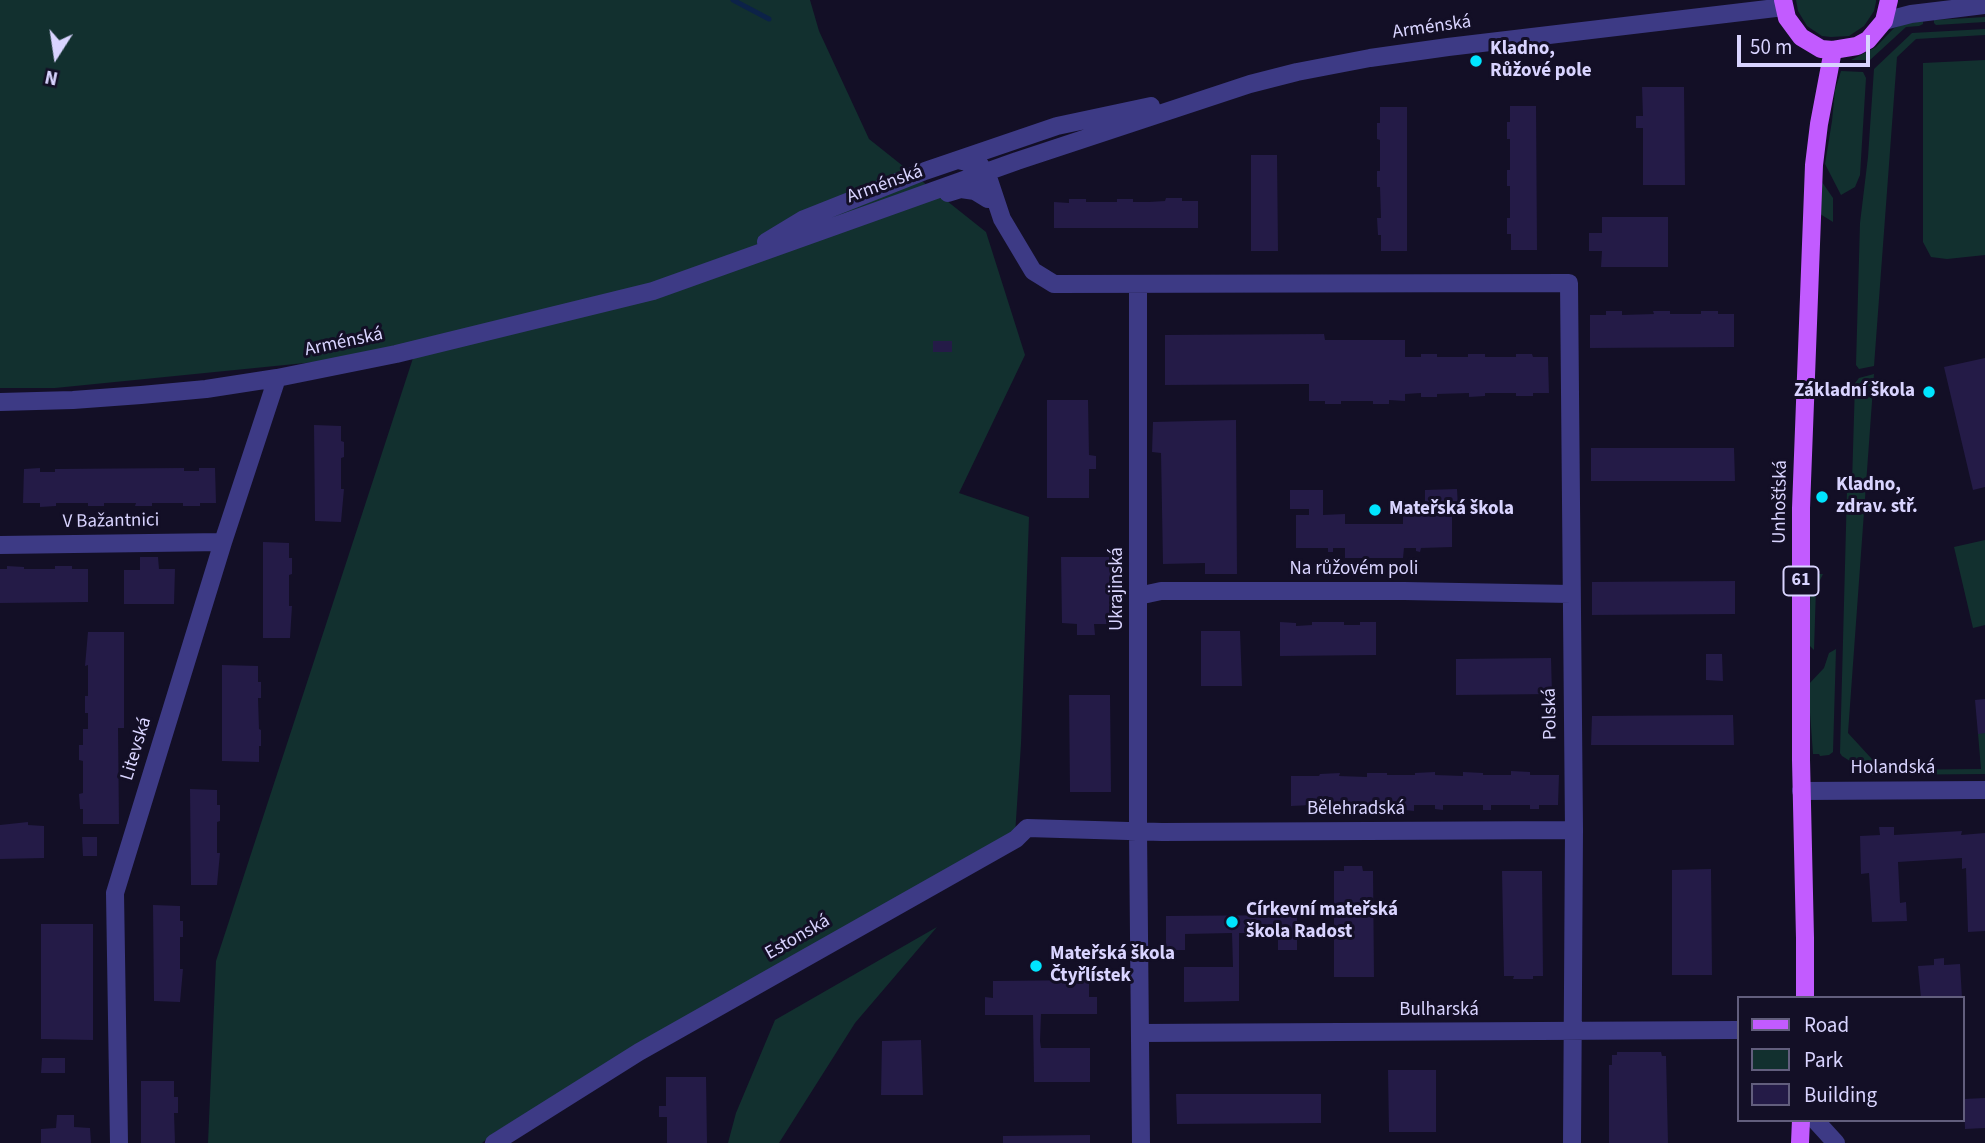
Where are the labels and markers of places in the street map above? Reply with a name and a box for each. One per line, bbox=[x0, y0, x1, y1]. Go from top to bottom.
place label: Kladno, Růžové pole bbox=[1490, 39, 1592, 83]
marker: Kladno, Růžové pole bbox=[1468, 53, 1484, 69]
place label: Základní škola bbox=[1794, 381, 1915, 403]
marker: Základní škola bbox=[1921, 384, 1937, 400]
place label: Kladno, zdrav. stř. bbox=[1836, 475, 1918, 519]
marker: Kladno, zdrav. stř. bbox=[1814, 489, 1830, 505]
place label: Mateřská škola bbox=[1389, 499, 1514, 521]
marker: Mateřská škola bbox=[1367, 502, 1383, 518]
place label: Církevní mateřská škola Radost bbox=[1246, 900, 1398, 944]
marker: Církevní mateřská škola Radost bbox=[1224, 914, 1240, 930]
place label: Mateřská škola Čtyřlístek bbox=[1050, 944, 1175, 988]
marker: Mateřská škola Čtyřlístek bbox=[1028, 958, 1044, 974]

